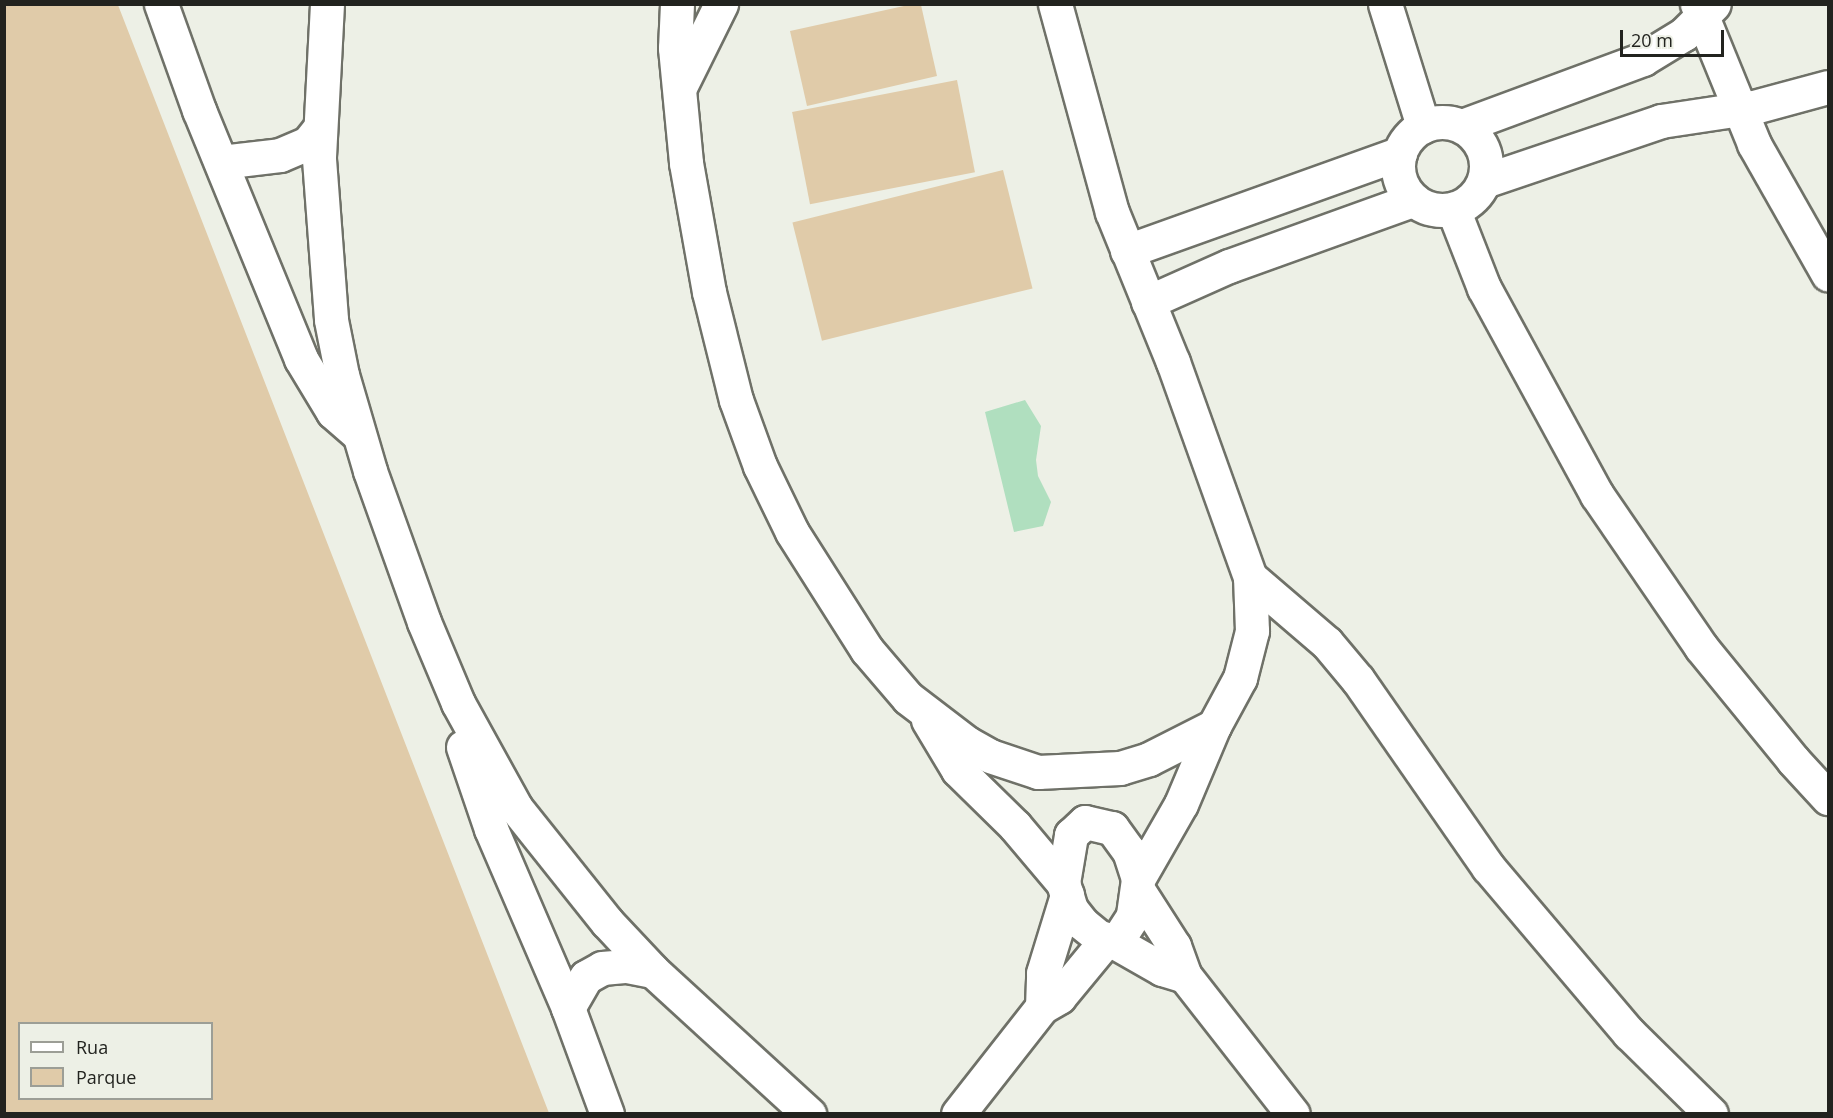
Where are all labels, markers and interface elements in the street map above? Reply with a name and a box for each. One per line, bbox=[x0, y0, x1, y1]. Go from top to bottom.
scale bar bbox=[1623, 18, 1726, 56]
text: 20 m bbox=[1631, 28, 1673, 52]
legend bbox=[18, 1022, 213, 1100]
text: Rua bbox=[76, 1035, 108, 1059]
text: Parque bbox=[76, 1065, 136, 1089]

